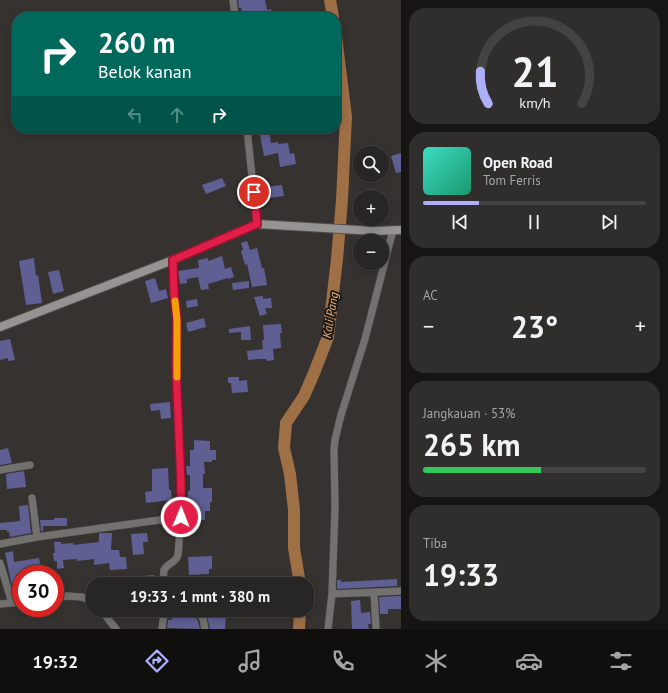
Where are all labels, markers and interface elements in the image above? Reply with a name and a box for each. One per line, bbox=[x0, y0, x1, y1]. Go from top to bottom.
text: 260 m bbox=[98, 24, 175, 61]
icon: right bbox=[32, 28, 84, 80]
text: 21 bbox=[511, 45, 558, 98]
text: Belok kanan bbox=[98, 60, 192, 83]
text: km/h bbox=[519, 93, 550, 112]
icon: left bbox=[124, 104, 146, 126]
icon: ahead bbox=[166, 104, 188, 126]
icon: right bbox=[208, 104, 230, 126]
map controls bbox=[353, 146, 389, 270]
button: search bbox=[353, 146, 389, 182]
text: Open Road bbox=[483, 153, 553, 172]
text: Tom Ferris bbox=[483, 172, 541, 189]
pin bbox=[237, 175, 271, 209]
icon: arrive bbox=[243, 181, 265, 203]
button: + bbox=[353, 190, 389, 226]
icon: previous bbox=[449, 211, 471, 233]
icon: pause bbox=[523, 211, 545, 233]
icon: next bbox=[598, 211, 620, 233]
button: − bbox=[353, 234, 389, 270]
text: AC bbox=[423, 287, 438, 304]
water label: Kali Pang bbox=[319, 291, 341, 339]
text: 23° bbox=[511, 307, 558, 346]
text: − bbox=[423, 312, 434, 340]
text: + bbox=[635, 312, 646, 340]
text: Jangkauan · 53% bbox=[423, 405, 515, 422]
text: 265 km bbox=[423, 425, 521, 464]
position arrow bbox=[160, 496, 202, 538]
text: Tiba bbox=[423, 535, 447, 552]
text: 19:33 bbox=[423, 555, 499, 594]
speed limit sign: 30 bbox=[12, 565, 64, 617]
text: 19:33 · 1 mnt · 380 m bbox=[130, 587, 270, 606]
icon: directions bbox=[143, 647, 171, 675]
icon: music bbox=[236, 647, 264, 675]
icon: phone bbox=[329, 647, 357, 675]
icon: climate bbox=[422, 647, 450, 675]
icon: car bbox=[515, 647, 543, 675]
icon: filters bbox=[607, 647, 635, 675]
text: 19:32 bbox=[32, 650, 78, 673]

